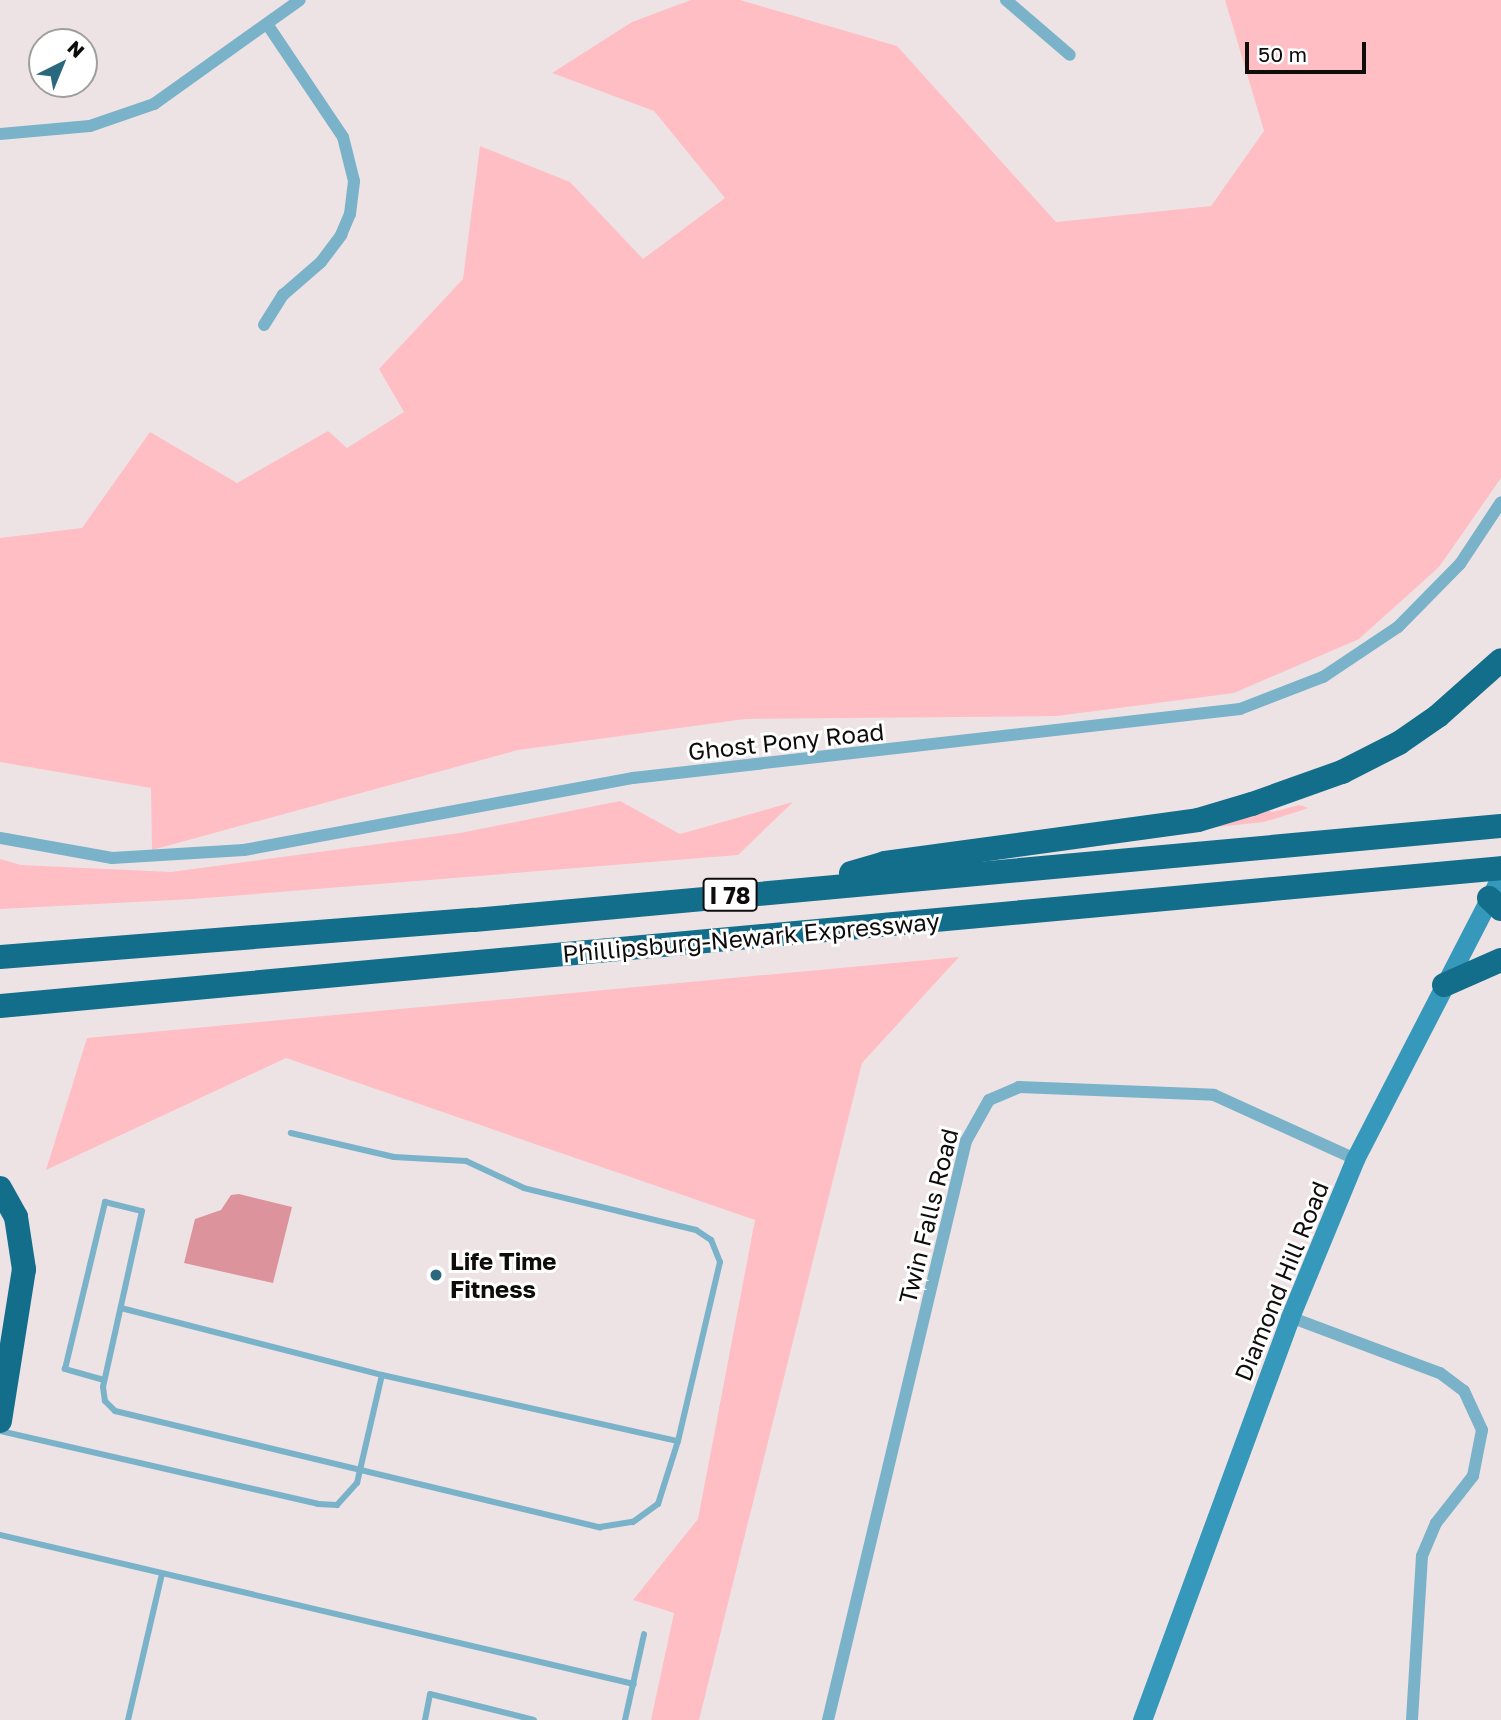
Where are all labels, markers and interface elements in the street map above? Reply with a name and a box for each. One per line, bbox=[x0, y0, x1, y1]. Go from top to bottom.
north arrow bbox=[28, 28, 98, 98]
scale bar bbox=[1249, 28, 1370, 72]
text: N bbox=[63, 35, 89, 62]
text: 50 m bbox=[1258, 41, 1307, 67]
street label: Ghost Pony Road bbox=[687, 716, 885, 766]
road number: I 78 bbox=[702, 876, 758, 914]
street label: Phillipsburg-Newark Expressway bbox=[561, 906, 941, 968]
street label: Twin Falls Road bbox=[892, 1125, 964, 1307]
street label: Diamond Hill Road bbox=[1228, 1177, 1334, 1385]
place label: Life Time Fitness bbox=[450, 1247, 556, 1303]
marker: Life Time Fitness bbox=[428, 1267, 444, 1283]

